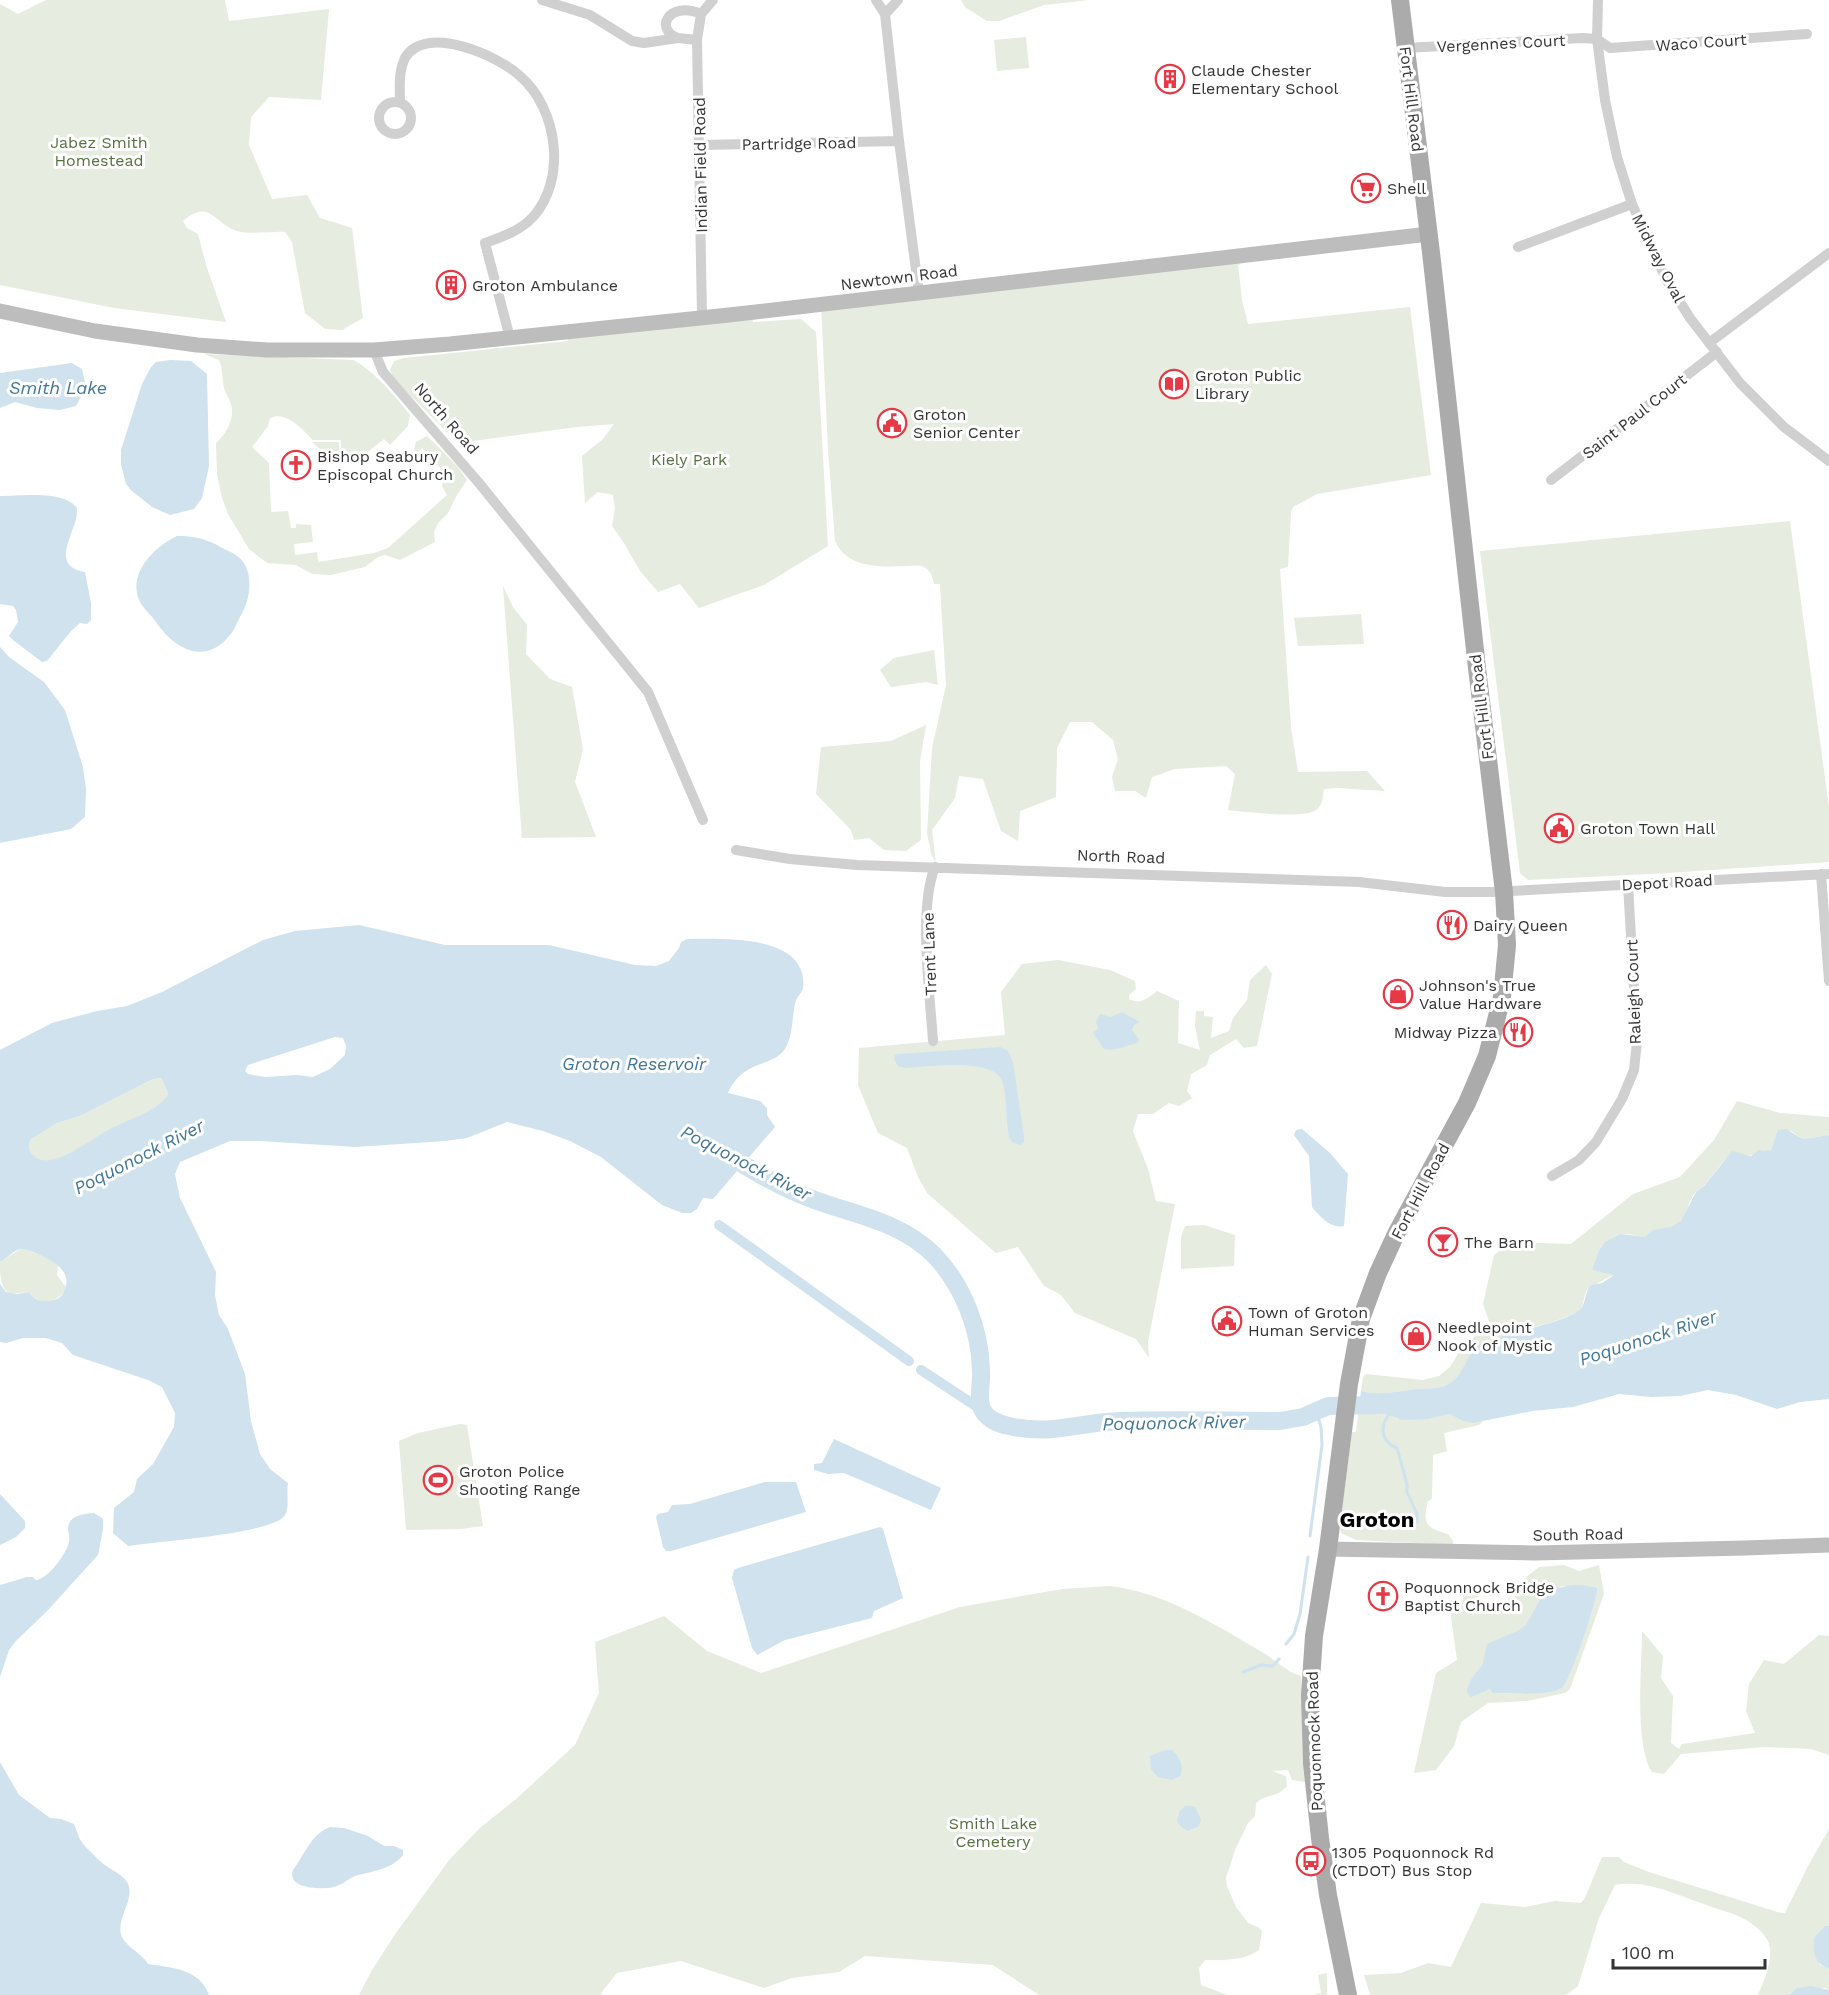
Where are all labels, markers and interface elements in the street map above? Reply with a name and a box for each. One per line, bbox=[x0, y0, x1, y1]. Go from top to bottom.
street label: Waco Court bbox=[1655, 30, 1747, 55]
street label: Vergennes Court bbox=[1436, 31, 1566, 56]
street label: Fort Hill Road bbox=[1396, 45, 1427, 153]
place label: Claude Chester Elementary School bbox=[1191, 61, 1339, 98]
building icon: Claude Chester Elementary School bbox=[1154, 63, 1186, 95]
street label: Indian Field Road bbox=[690, 97, 711, 233]
park label: Jabez Smith Homestead bbox=[50, 133, 148, 170]
street label: Partridge Road bbox=[742, 133, 856, 154]
supermarket icon: Shell bbox=[1350, 172, 1382, 204]
place label: Shell bbox=[1387, 179, 1426, 198]
street label: Midway Oval bbox=[1628, 211, 1689, 306]
street label: Newtown Road bbox=[839, 261, 959, 294]
building icon: Groton Ambulance bbox=[435, 269, 467, 301]
place label: Groton Ambulance bbox=[472, 276, 618, 295]
place label: Groton Public Library bbox=[1195, 366, 1302, 403]
library icon: Groton Public Library bbox=[1158, 368, 1190, 400]
street label: Saint Paul Court bbox=[1578, 370, 1690, 463]
water label: Smith Lake bbox=[9, 377, 107, 398]
street label: North Road bbox=[410, 379, 483, 458]
place label: Groton Senior Center bbox=[913, 405, 1021, 442]
public building icon: Groton Senior Center bbox=[876, 407, 908, 439]
place label: Bishop Seabury Episcopal Church bbox=[317, 447, 453, 484]
church icon: Bishop Seabury Episcopal Church bbox=[280, 449, 312, 481]
park label: Kiely Park bbox=[651, 450, 727, 469]
street label: Fort Hill Road bbox=[1466, 653, 1497, 761]
public building icon: Groton Town Hall bbox=[1543, 812, 1575, 844]
place label: Groton Town Hall bbox=[1580, 819, 1715, 838]
street label: North Road bbox=[1076, 845, 1165, 868]
street label: Depot Road bbox=[1621, 871, 1713, 894]
restaurant icon: Dairy Queen bbox=[1436, 909, 1468, 941]
street label: Trent Lane bbox=[919, 912, 940, 996]
place label: Dairy Queen bbox=[1473, 916, 1568, 935]
street label: Raleigh Court bbox=[1622, 939, 1645, 1045]
place label: Johnson's True Value Hardware bbox=[1419, 976, 1542, 1013]
shop icon: Johnson's True Value Hardware bbox=[1382, 978, 1414, 1010]
restaurant icon: Midway Pizza bbox=[1502, 1016, 1534, 1048]
place label: Midway Pizza bbox=[1394, 1023, 1497, 1042]
water label: Groton Reservoir bbox=[562, 1053, 707, 1074]
water label: Poquonock River bbox=[70, 1114, 208, 1198]
water label: Poquonock River bbox=[678, 1121, 816, 1205]
street label: Fort Hill Road bbox=[1387, 1140, 1454, 1243]
bar icon: The Barn bbox=[1427, 1226, 1459, 1258]
place label: The Barn bbox=[1464, 1233, 1534, 1252]
place label: Town of Groton Human Services bbox=[1248, 1303, 1374, 1340]
public building icon: Town of Groton Human Services bbox=[1211, 1305, 1243, 1337]
water label: Poquonock River bbox=[1577, 1305, 1720, 1370]
place label: Needlepoint Nook of Mystic bbox=[1437, 1318, 1553, 1355]
shop icon: Needlepoint Nook of Mystic bbox=[1400, 1320, 1432, 1352]
water label: Poquonock River bbox=[1102, 1411, 1247, 1434]
place label: Groton Police Shooting Range bbox=[459, 1462, 580, 1499]
sports icon: Groton Police Shooting Range bbox=[422, 1464, 454, 1496]
district label: Groton bbox=[1340, 1507, 1414, 1532]
street label: South Road bbox=[1532, 1524, 1624, 1545]
place label: Poquonnock Bridge Baptist Church bbox=[1404, 1578, 1554, 1615]
church icon: Poquonnock Bridge Baptist Church bbox=[1367, 1580, 1399, 1612]
street label: Poquonnock Road bbox=[1303, 1671, 1326, 1811]
park label: Smith Lake Cemetery bbox=[949, 1814, 1037, 1851]
place label: 1305 Poquonnock Rd (CTDOT) Bus Stop bbox=[1332, 1843, 1494, 1880]
bus stop icon: 1305 Poquonnock Rd (CTDOT) Bus Stop bbox=[1295, 1845, 1327, 1877]
scale bar bbox=[1613, 1932, 1764, 1970]
text: 100 m bbox=[1622, 1942, 1675, 1963]

